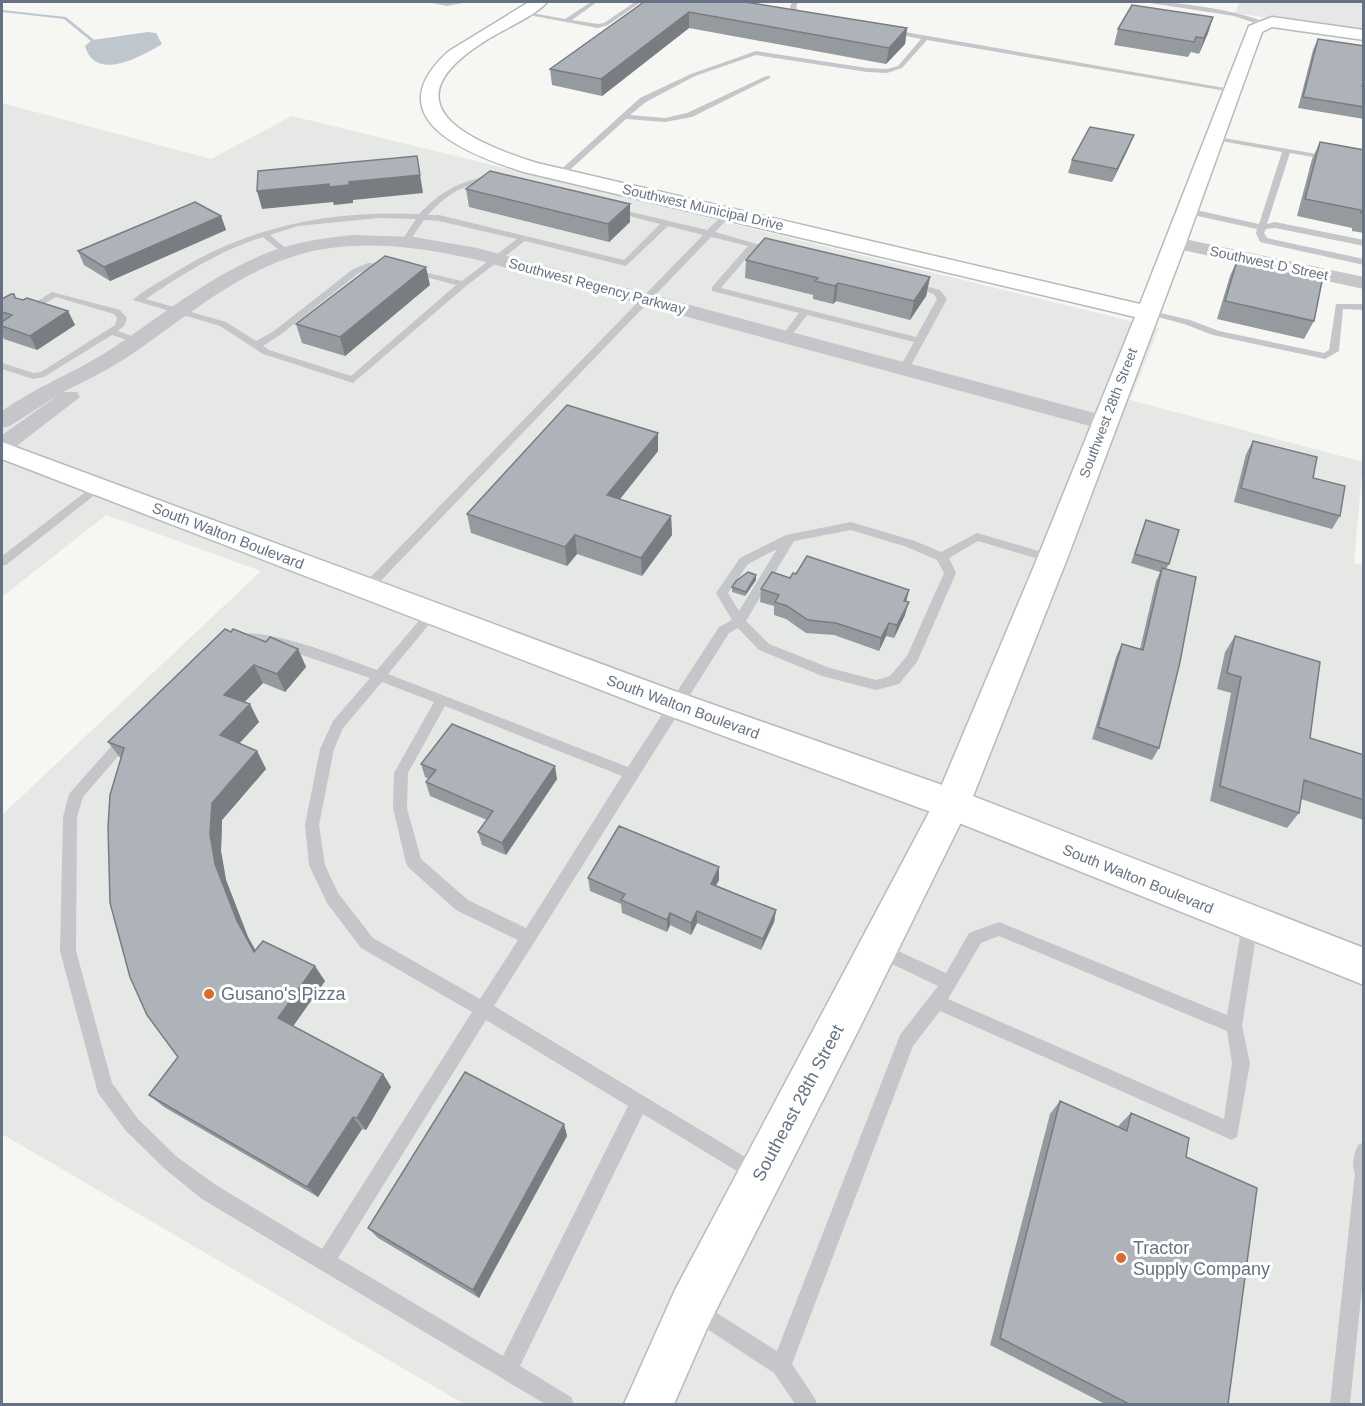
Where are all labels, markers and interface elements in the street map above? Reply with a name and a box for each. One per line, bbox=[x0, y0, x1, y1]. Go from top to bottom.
street label: Southwest Municipal Drive bbox=[621, 181, 785, 233]
street label: Southwest D Street bbox=[1208, 243, 1330, 283]
street label: Southwest Regency Parkway bbox=[507, 255, 687, 317]
street label: Southwest 28th Street bbox=[1076, 346, 1140, 480]
street label: South Walton Boulevard bbox=[150, 499, 306, 572]
street label: South Walton Boulevard bbox=[605, 671, 762, 742]
street label: South Walton Boulevard bbox=[1060, 840, 1216, 917]
place label: Gusano's Pizza bbox=[221, 984, 346, 1004]
marker: Gusano's Pizza bbox=[202, 987, 216, 1001]
street label: Southeast 28th Street bbox=[748, 1021, 848, 1185]
place label: Tractor Supply Company bbox=[1133, 1238, 1270, 1279]
marker: Tractor Supply Company bbox=[1114, 1251, 1128, 1265]

